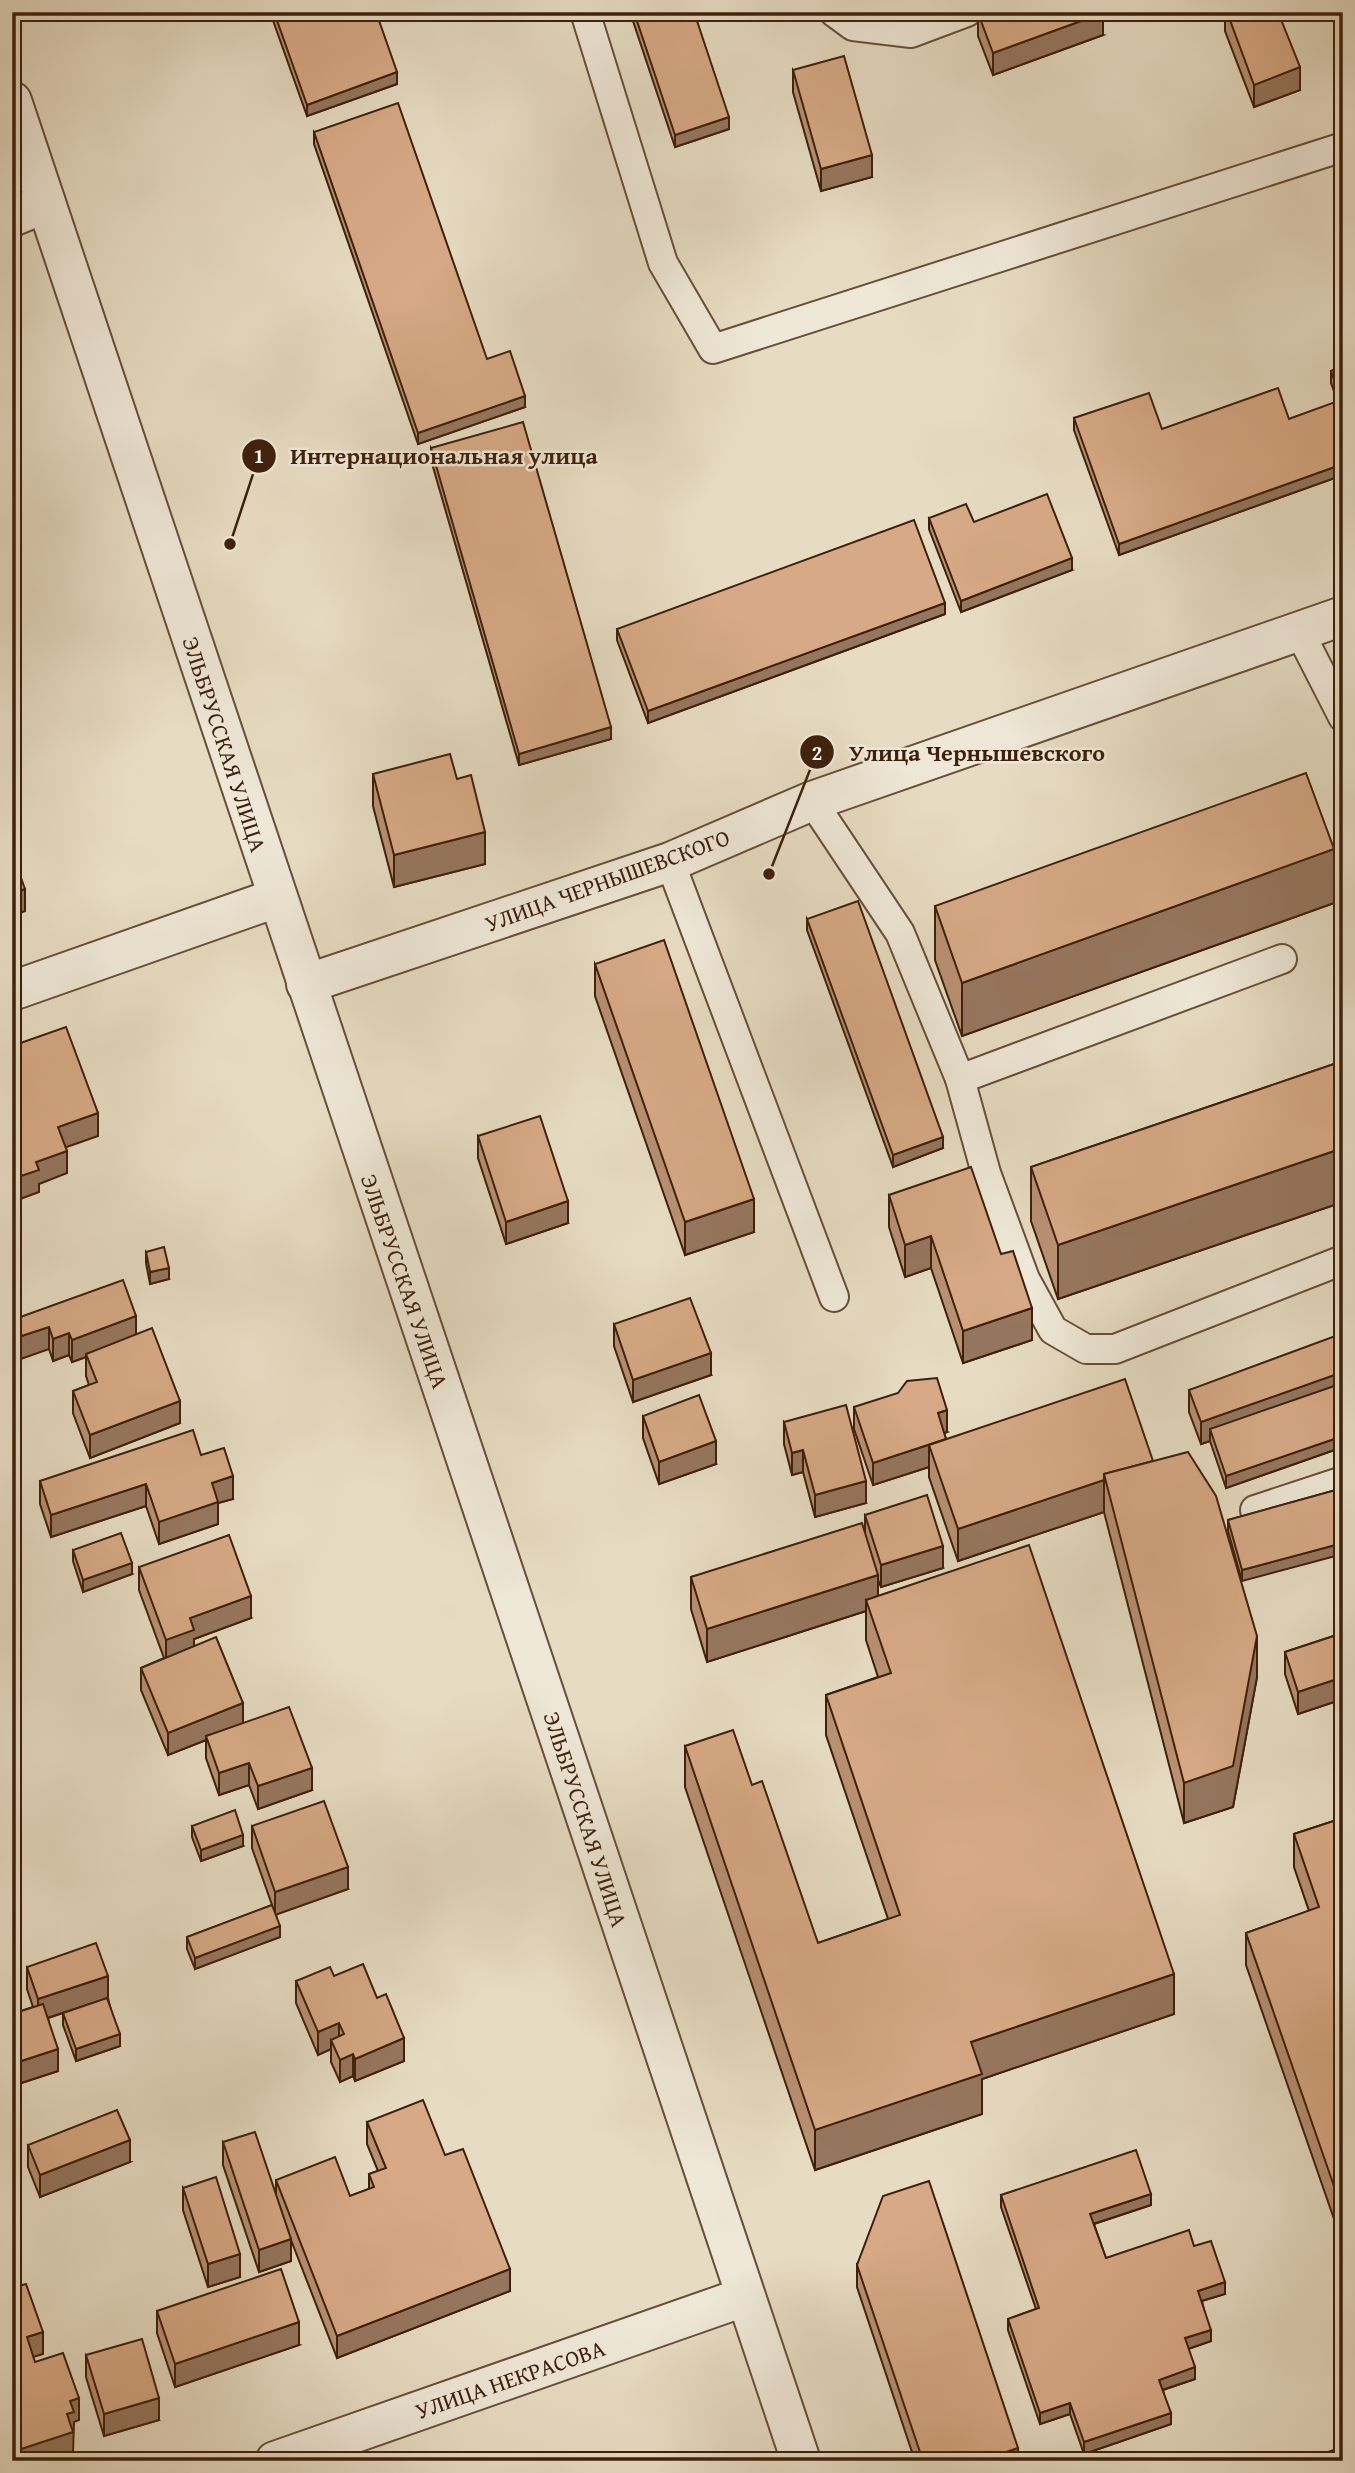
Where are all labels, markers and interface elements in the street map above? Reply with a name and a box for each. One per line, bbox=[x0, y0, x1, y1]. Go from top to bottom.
callout: Интернациональная улица bbox=[241, 433, 612, 478]
text: Интернациональная улица bbox=[290, 438, 599, 473]
text: 1 bbox=[254, 440, 264, 471]
street label: ЭЛЬБРУССКАЯ УЛИЦА bbox=[175, 632, 275, 856]
callout: Улица Чернышевского bbox=[800, 730, 1119, 775]
text: Улица Чернышевского bbox=[849, 735, 1105, 770]
text: 2 bbox=[812, 737, 822, 768]
street label: УЛИЦА ЧЕРНЫШЕВСКОГО bbox=[480, 820, 734, 940]
street label: ЭЛЬБРУССКАЯ УЛИЦА bbox=[353, 1169, 457, 1393]
street label: ЭЛЬБРУССКАЯ УЛИЦА bbox=[536, 1707, 636, 1931]
street label: УЛИЦА НЕКРАСОВА bbox=[411, 2331, 609, 2427]

